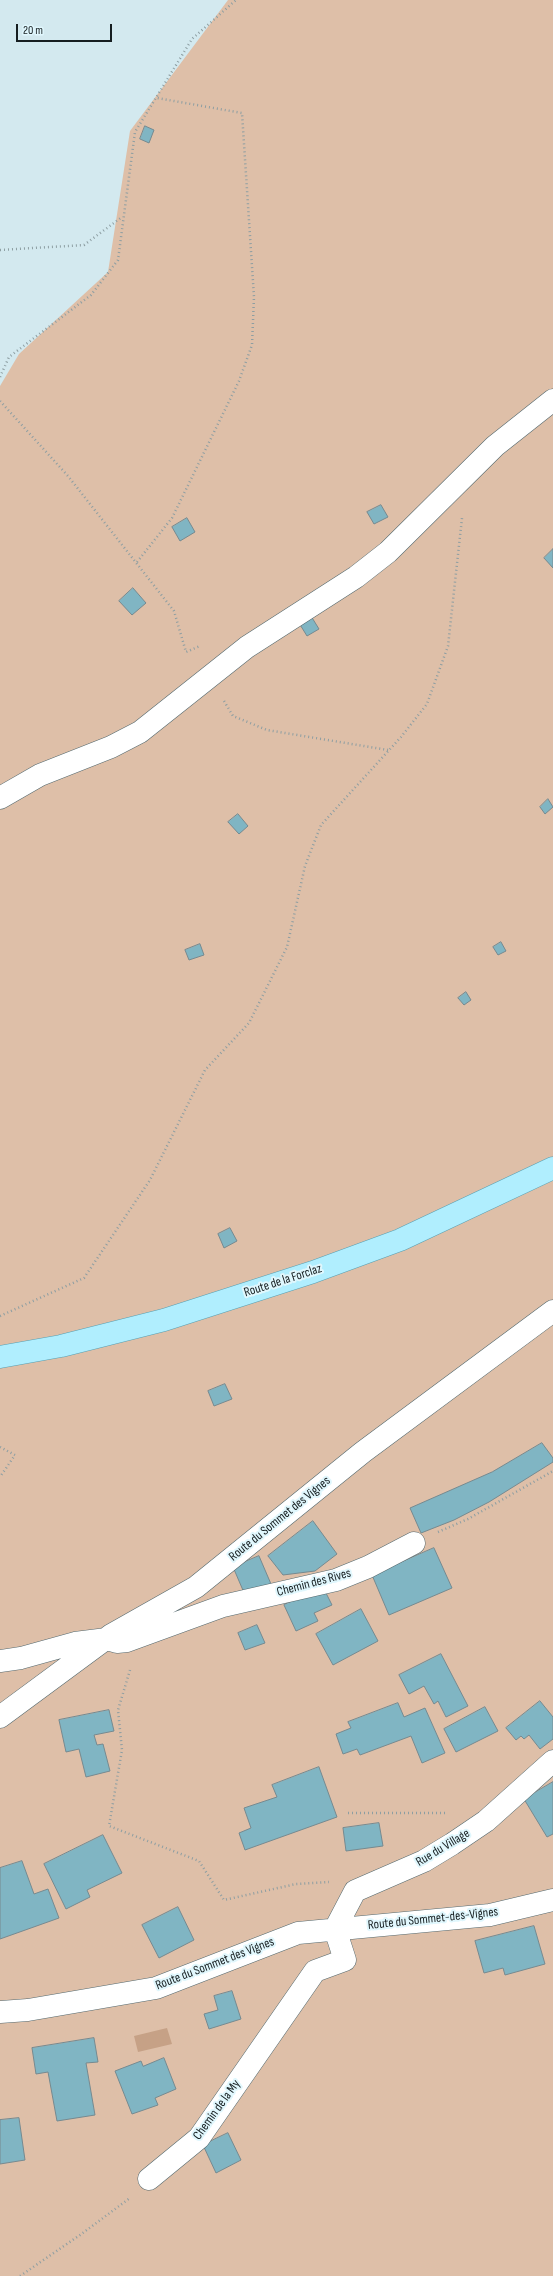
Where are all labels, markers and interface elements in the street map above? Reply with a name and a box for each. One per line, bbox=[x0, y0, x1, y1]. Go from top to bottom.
scale bar bbox=[18, 16, 114, 42]
text: 20 m bbox=[23, 23, 43, 38]
street label: Route de la Forclaz bbox=[242, 1261, 324, 1301]
street label: Route du Sommet des Vignes bbox=[226, 1473, 334, 1565]
street label: Chemin des Rives bbox=[275, 1566, 353, 1600]
street label: Rue du Village bbox=[413, 1826, 473, 1870]
street label: Route du Sommet-des-Vignes bbox=[367, 1904, 499, 1934]
street label: Route du Sommet des Vignes bbox=[153, 1934, 277, 1994]
street label: Chemin de la My bbox=[190, 2077, 244, 2143]

